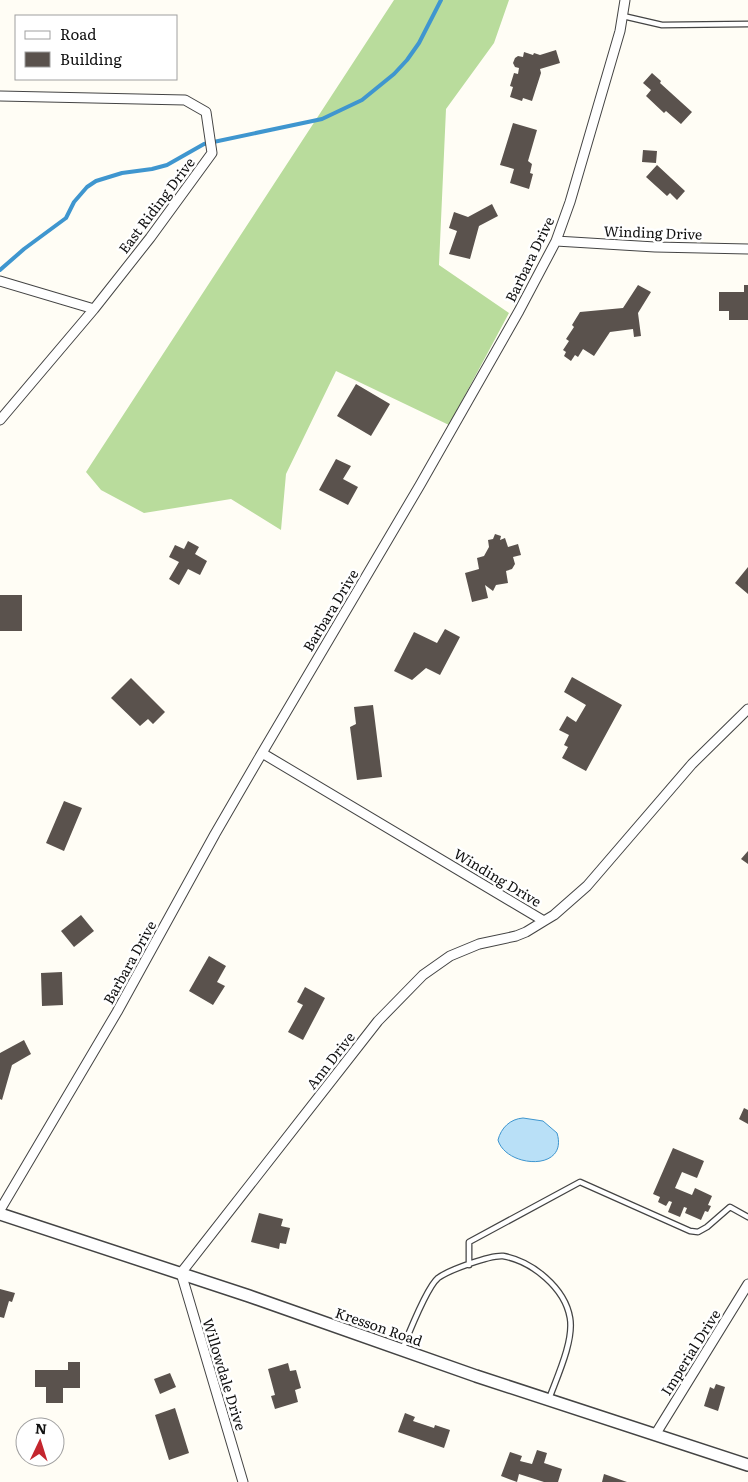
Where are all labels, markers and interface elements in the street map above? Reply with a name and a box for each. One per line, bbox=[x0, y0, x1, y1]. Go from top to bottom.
legend bbox=[15, 15, 178, 80]
text: Road bbox=[60, 22, 96, 45]
text: Building bbox=[60, 47, 122, 70]
street label: East Riding Drive bbox=[113, 153, 199, 257]
street label: Barbara Drive bbox=[500, 213, 558, 305]
street label: Winding Drive bbox=[603, 220, 703, 244]
street label: Barbara Drive bbox=[298, 565, 362, 655]
street label: Winding Drive bbox=[451, 843, 545, 911]
street label: Barbara Drive bbox=[98, 917, 160, 1007]
street label: Ann Drive bbox=[301, 1027, 359, 1093]
street label: Kresson Road bbox=[333, 1302, 426, 1350]
street label: Imperial Drive bbox=[656, 1305, 724, 1399]
street label: Willowdale Drive bbox=[198, 1315, 252, 1433]
north arrow bbox=[15, 1417, 65, 1467]
text: N bbox=[34, 1418, 48, 1438]

